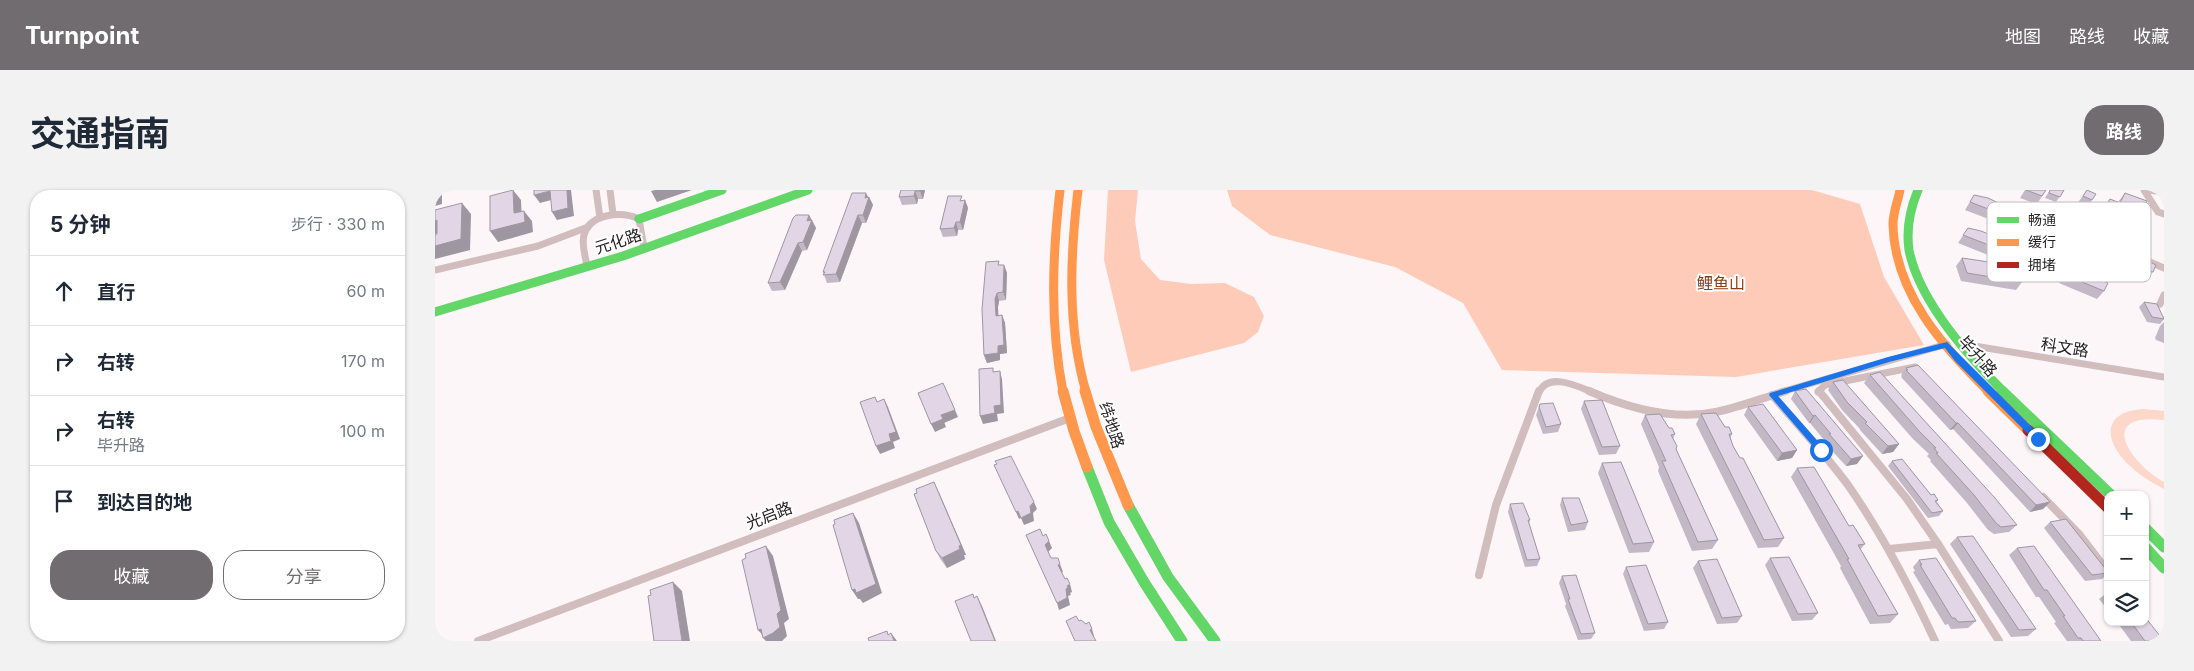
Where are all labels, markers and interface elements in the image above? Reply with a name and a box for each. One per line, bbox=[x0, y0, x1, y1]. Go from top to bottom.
text: Turnpoint bbox=[25, 21, 139, 50]
text: 地图 bbox=[2005, 26, 2041, 47]
text: 路线 bbox=[2069, 26, 2105, 47]
text: 收藏 bbox=[2133, 26, 2169, 47]
button: 路线 bbox=[2084, 105, 2164, 155]
text: 交通指南 bbox=[30, 112, 170, 154]
legend bbox=[1987, 202, 2151, 282]
text: 畅通 bbox=[2028, 211, 2056, 228]
text: 5 分钟 bbox=[50, 212, 110, 237]
text: 步行 · 330 m bbox=[291, 214, 385, 234]
street label: 元化路 bbox=[592, 224, 644, 258]
text: 缓行 bbox=[2028, 233, 2056, 250]
text: 拥堵 bbox=[2028, 256, 2056, 273]
park label: 鲤鱼山 bbox=[1697, 273, 1745, 293]
icon: ahead bbox=[50, 277, 78, 305]
text: 直行 bbox=[97, 281, 135, 304]
text: 60 m bbox=[346, 281, 385, 301]
street label: 毕升路 bbox=[1955, 331, 2001, 381]
street label: 科文路 bbox=[2040, 333, 2090, 361]
icon: right bbox=[50, 347, 78, 375]
text: 右转 bbox=[97, 351, 135, 374]
text: 170 m bbox=[341, 351, 385, 371]
street label: 纬地路 bbox=[1095, 399, 1129, 451]
text: 右转 bbox=[97, 409, 135, 432]
icon: right bbox=[50, 417, 78, 445]
text: 100 m bbox=[340, 421, 385, 441]
route end bbox=[2027, 428, 2050, 451]
text: 毕升路 bbox=[97, 435, 145, 455]
route start bbox=[1810, 439, 1833, 462]
icon: arrive bbox=[50, 487, 78, 515]
text: 到达目的地 bbox=[97, 491, 192, 514]
map controls bbox=[2104, 491, 2149, 626]
button: + bbox=[2104, 491, 2149, 536]
street label: 光启路 bbox=[743, 497, 795, 533]
button: − bbox=[2104, 536, 2149, 581]
button: 收藏 bbox=[50, 550, 213, 600]
button: 分享 bbox=[223, 550, 385, 600]
button: layers bbox=[2104, 581, 2149, 626]

